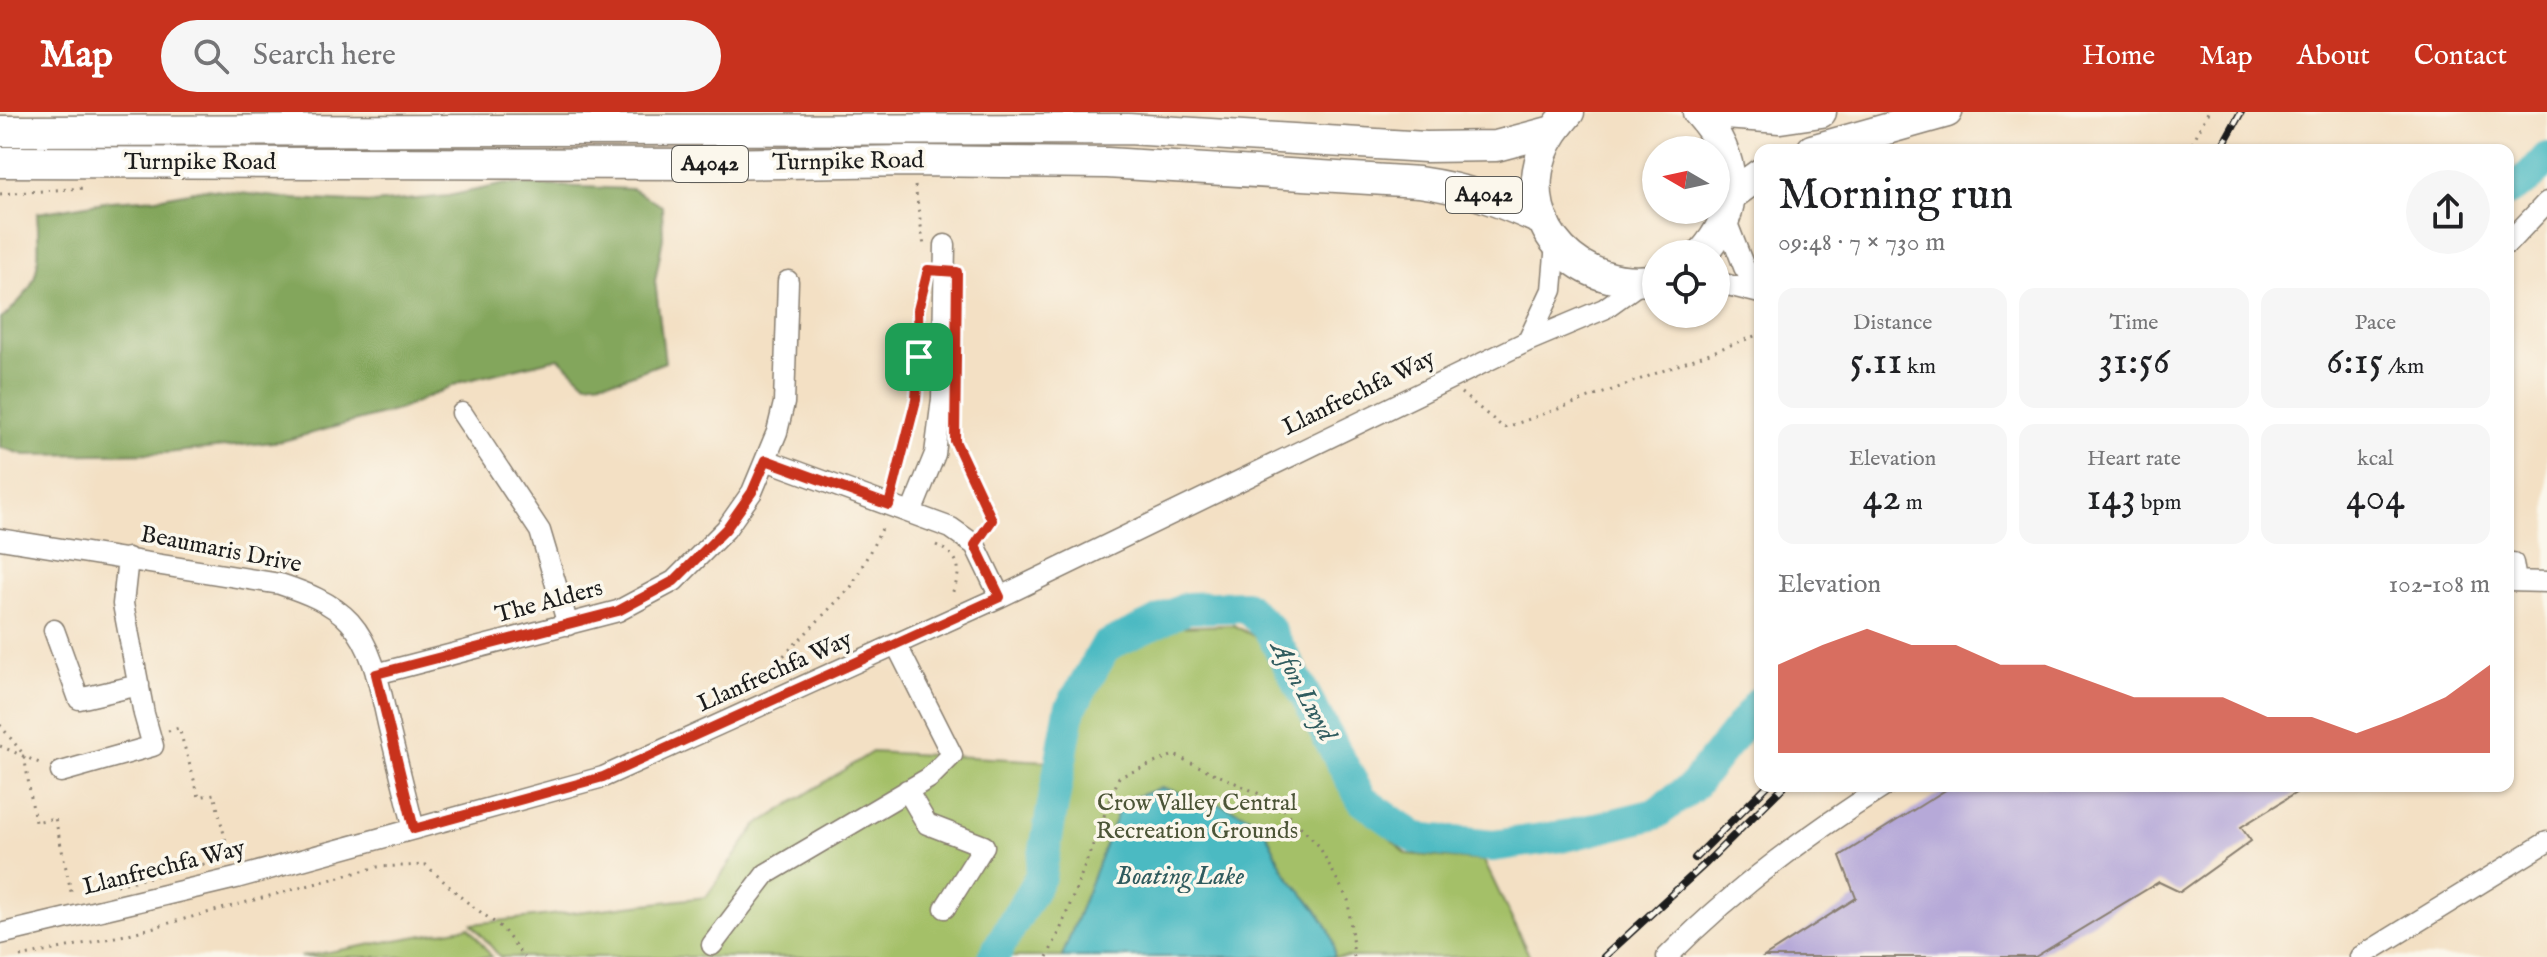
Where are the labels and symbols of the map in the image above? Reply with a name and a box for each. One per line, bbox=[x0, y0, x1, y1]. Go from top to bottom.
north arrow bbox=[1642, 136, 1730, 224]
street label: Turnpike Road bbox=[772, 145, 924, 179]
road number: A4042 bbox=[672, 146, 748, 182]
street label: Turnpike Road bbox=[124, 147, 276, 178]
road number: A4042 bbox=[1446, 177, 1522, 213]
pin bbox=[885, 323, 953, 391]
street label: Llanfrechfa Way bbox=[1278, 343, 1441, 443]
street label: Beaumaris Drive bbox=[138, 519, 304, 581]
street label: The Alders bbox=[492, 573, 606, 631]
street label: Llanfrechfa Way bbox=[693, 624, 857, 720]
water label: Afon Lwyd bbox=[1261, 632, 1344, 748]
park label: Crow Valley Central Recreation Grounds bbox=[1096, 788, 1298, 847]
street label: Llanfrechfa Way bbox=[80, 833, 248, 903]
water label: Boating Lake bbox=[1116, 860, 1244, 894]

